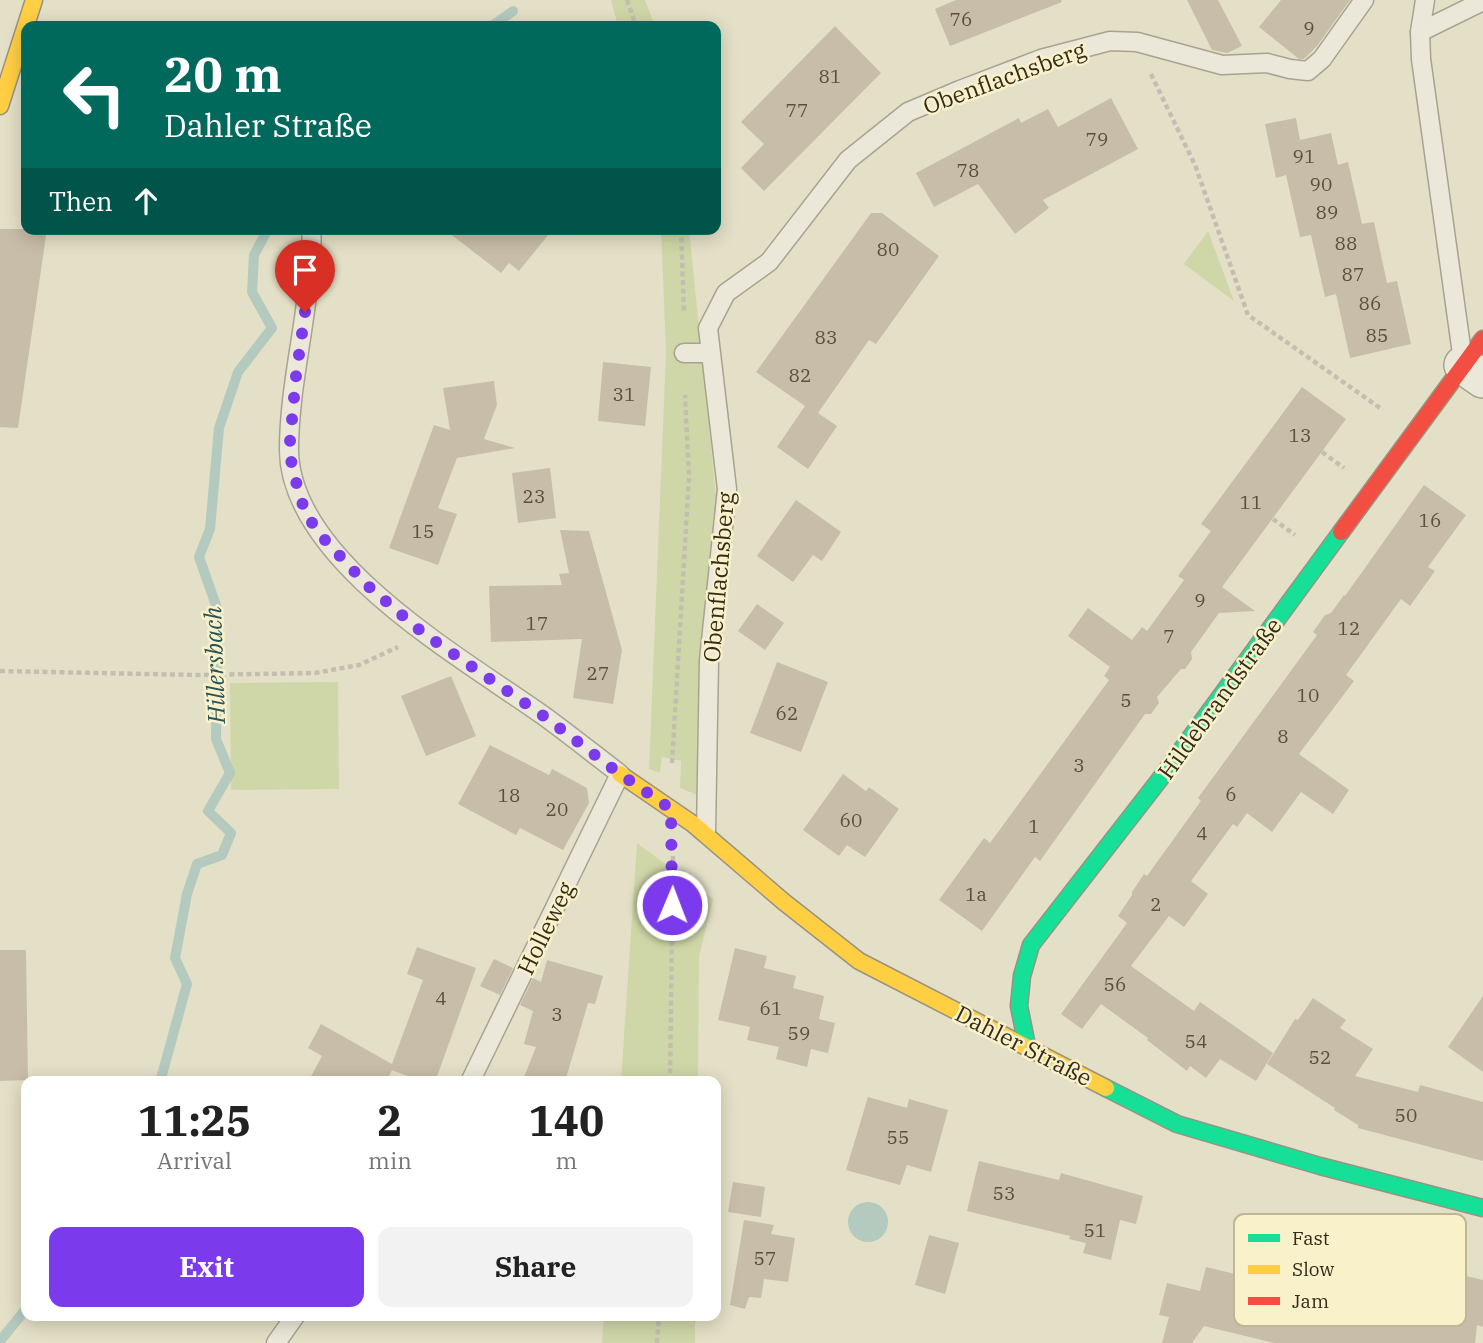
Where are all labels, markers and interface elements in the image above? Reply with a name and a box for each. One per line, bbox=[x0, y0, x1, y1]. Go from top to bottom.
house number: 76 bbox=[950, 7, 972, 31]
house number: 9 bbox=[1303, 16, 1315, 40]
street label: Obenflachsberg bbox=[918, 33, 1090, 120]
text: 20 m bbox=[164, 42, 282, 105]
icon: left bbox=[49, 49, 140, 140]
house number: 81 bbox=[819, 64, 841, 88]
house number: 77 bbox=[786, 98, 808, 122]
text: Dahler Straße bbox=[164, 104, 372, 146]
house number: 79 bbox=[1086, 127, 1108, 151]
house number: 91 bbox=[1293, 144, 1315, 168]
house number: 78 bbox=[957, 158, 979, 182]
house number: 90 bbox=[1310, 172, 1332, 196]
icon: ahead bbox=[127, 182, 165, 220]
text: Then bbox=[49, 184, 113, 218]
house number: 89 bbox=[1316, 200, 1338, 224]
house number: 88 bbox=[1335, 231, 1357, 255]
house number: 80 bbox=[877, 237, 899, 261]
pin bbox=[275, 240, 335, 312]
icon: arrive bbox=[286, 251, 324, 289]
house number: 87 bbox=[1342, 262, 1364, 286]
house number: 86 bbox=[1359, 291, 1381, 315]
house number: 85 bbox=[1366, 323, 1388, 347]
house number: 83 bbox=[815, 325, 837, 349]
house number: 82 bbox=[789, 363, 811, 387]
house number: 31 bbox=[613, 382, 635, 406]
house number: 13 bbox=[1289, 423, 1311, 447]
house number: 23 bbox=[523, 484, 545, 508]
street label: Obenflachsberg bbox=[696, 490, 740, 664]
house number: 11 bbox=[1240, 490, 1262, 514]
house number: 16 bbox=[1419, 508, 1441, 532]
house number: 15 bbox=[412, 519, 434, 543]
house number: 9 bbox=[1194, 588, 1206, 612]
water label: Hillersbach bbox=[196, 606, 232, 725]
house number: 17 bbox=[526, 611, 548, 635]
street label: Hildebrandstraße bbox=[1150, 611, 1288, 785]
house number: 12 bbox=[1338, 616, 1360, 640]
house number: 7 bbox=[1163, 624, 1175, 648]
house number: 27 bbox=[587, 661, 609, 685]
house number: 10 bbox=[1297, 683, 1319, 707]
house number: 5 bbox=[1120, 688, 1132, 712]
house number: 62 bbox=[776, 701, 798, 725]
house number: 8 bbox=[1277, 724, 1289, 748]
house number: 3 bbox=[1073, 753, 1085, 777]
house number: 6 bbox=[1225, 782, 1237, 806]
house number: 18 bbox=[498, 783, 520, 807]
house number: 20 bbox=[546, 797, 568, 821]
house number: 60 bbox=[840, 808, 862, 832]
house number: 1 bbox=[1028, 814, 1040, 838]
house number: 4 bbox=[1196, 821, 1208, 845]
position arrow bbox=[635, 868, 709, 942]
street label: Holleweg bbox=[510, 876, 581, 979]
house number: 1a bbox=[965, 882, 987, 906]
house number: 2 bbox=[1150, 892, 1162, 916]
house number: 56 bbox=[1104, 972, 1126, 996]
house number: 4 bbox=[435, 986, 447, 1010]
house number: 61 bbox=[760, 996, 782, 1020]
street label: Dahler Straße bbox=[951, 998, 1097, 1092]
house number: 3 bbox=[551, 1002, 563, 1026]
house number: 59 bbox=[788, 1021, 810, 1045]
house number: 54 bbox=[1185, 1029, 1207, 1053]
house number: 52 bbox=[1309, 1045, 1331, 1069]
text: 11:25 bbox=[138, 1093, 251, 1148]
text: 2 bbox=[377, 1093, 403, 1148]
text: 140 bbox=[529, 1093, 604, 1148]
house number: 50 bbox=[1395, 1103, 1417, 1127]
house number: 55 bbox=[887, 1125, 909, 1149]
text: Arrival bbox=[157, 1145, 232, 1175]
text: min bbox=[368, 1145, 412, 1175]
text: m bbox=[555, 1145, 577, 1175]
house number: 53 bbox=[993, 1181, 1015, 1205]
legend bbox=[1234, 1214, 1466, 1326]
house number: 51 bbox=[1084, 1218, 1106, 1242]
text: Fast bbox=[1292, 1226, 1330, 1250]
button: Exit bbox=[49, 1227, 364, 1307]
button: Share bbox=[378, 1227, 693, 1307]
house number: 57 bbox=[754, 1246, 776, 1270]
text: Slow bbox=[1292, 1257, 1334, 1281]
text: Jam bbox=[1292, 1289, 1329, 1313]

